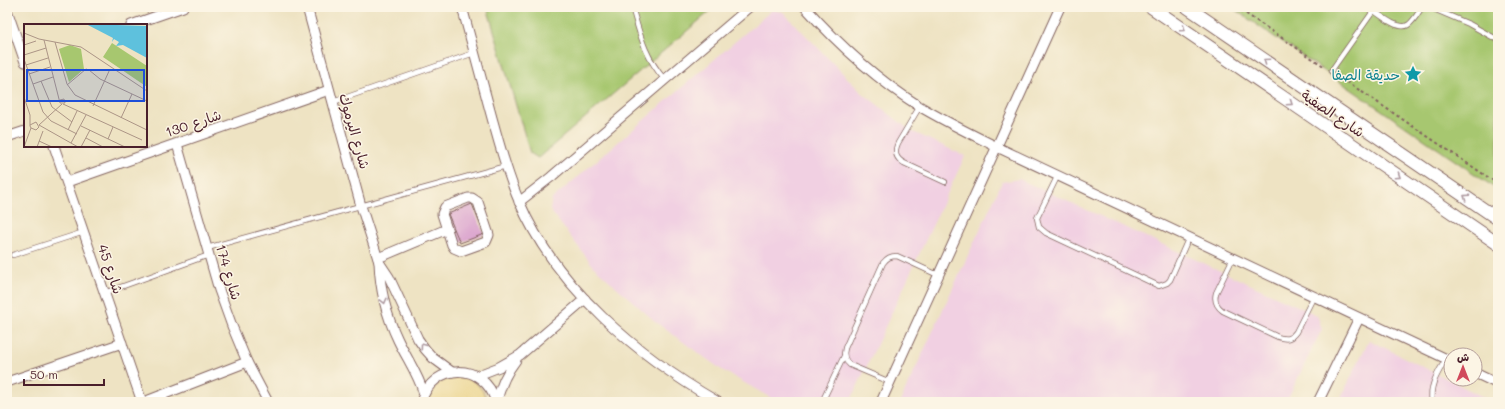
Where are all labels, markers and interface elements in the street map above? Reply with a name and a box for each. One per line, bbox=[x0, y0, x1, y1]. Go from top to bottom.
inset map bbox=[24, 24, 147, 147]
one-way arrow bbox=[1179, 24, 1186, 32]
one-way arrow bbox=[1263, 59, 1270, 66]
place icon: حديقة الصفا bbox=[1403, 64, 1423, 84]
place label: حديقة الصفا bbox=[1332, 65, 1400, 84]
street label: شارع الصفية bbox=[1297, 85, 1368, 142]
street label: شارع اليرموك bbox=[334, 91, 375, 171]
one-way arrow bbox=[1286, 98, 1293, 106]
street label: شارع 130 bbox=[163, 105, 224, 142]
one-way arrow bbox=[1393, 171, 1400, 178]
one-way arrow bbox=[1463, 194, 1470, 202]
street label: شارع 45 bbox=[93, 242, 128, 297]
street label: شارع 174 bbox=[211, 242, 246, 302]
one-way arrow bbox=[379, 298, 387, 304]
one-way arrow bbox=[421, 343, 428, 350]
north arrow bbox=[1443, 347, 1483, 387]
text: ش bbox=[1457, 349, 1469, 364]
scale bar bbox=[24, 361, 104, 387]
text: 50 m bbox=[30, 366, 58, 382]

